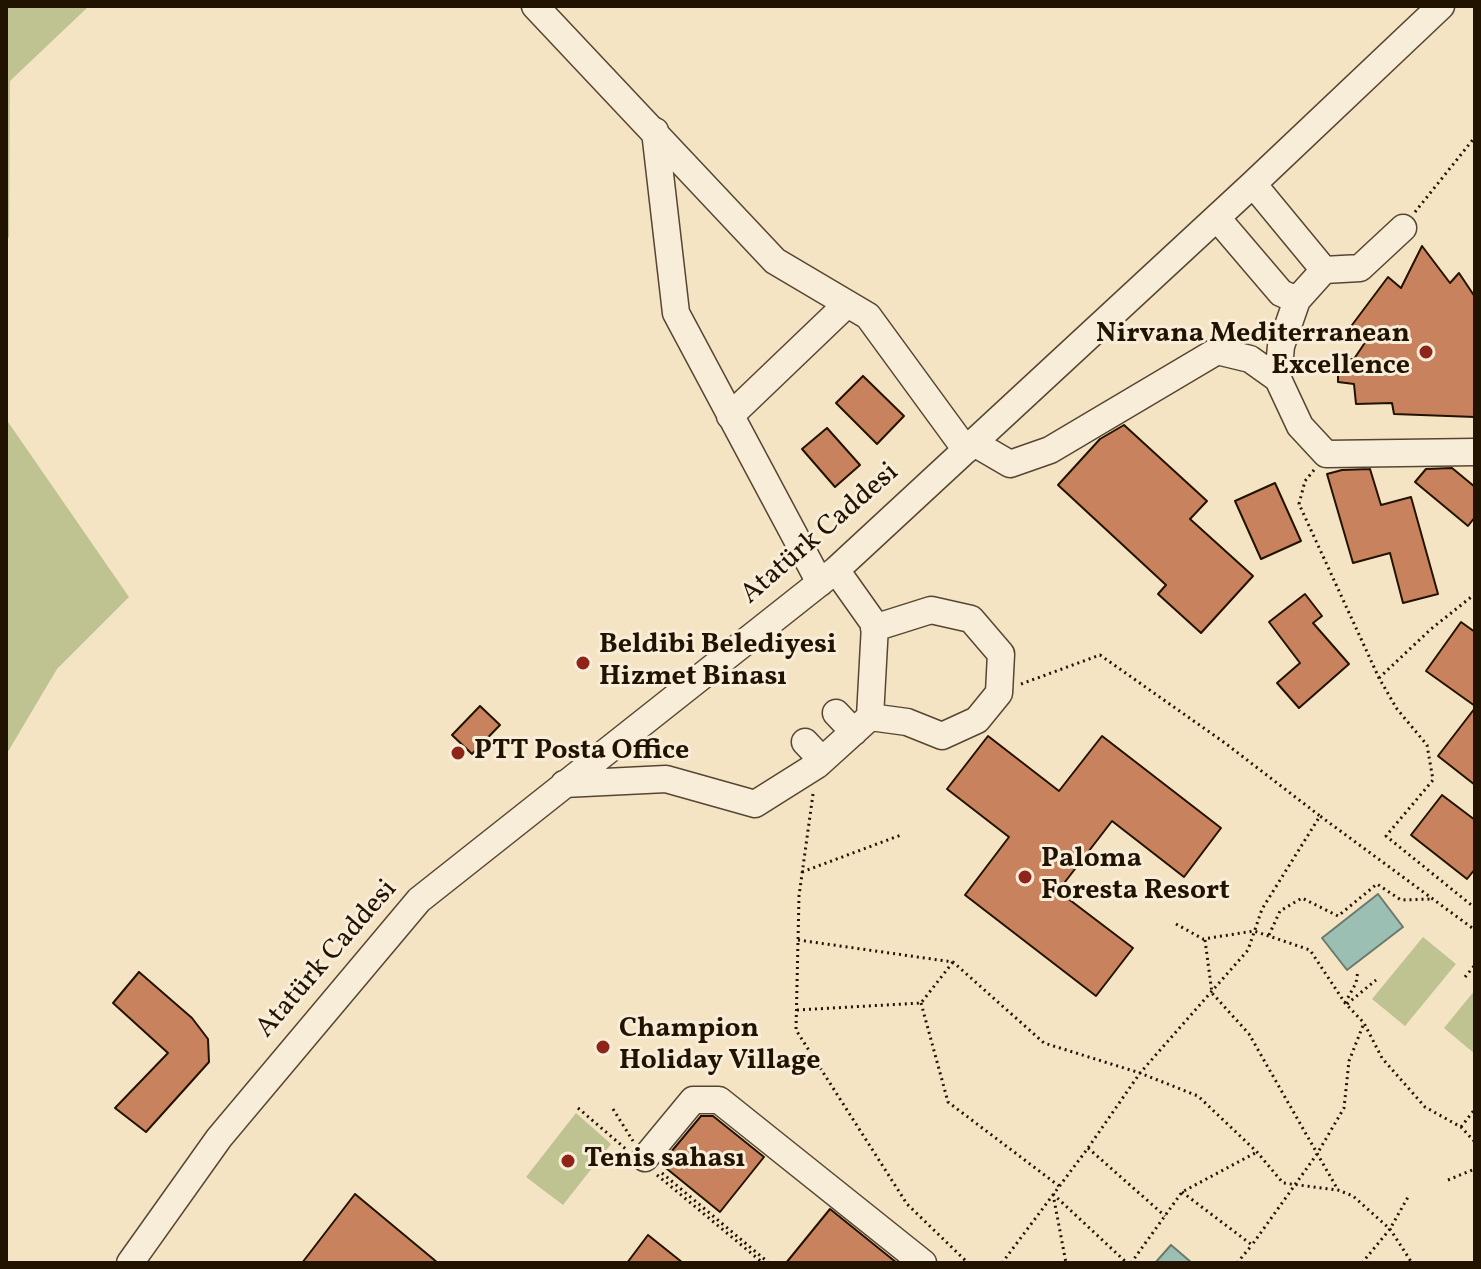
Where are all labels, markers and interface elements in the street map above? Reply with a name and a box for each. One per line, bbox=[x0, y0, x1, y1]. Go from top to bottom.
place label: Nirvana Mediterranean Excellence bbox=[1096, 319, 1410, 385]
marker: Nirvana Mediterranean Excellence bbox=[1417, 343, 1435, 361]
street label: Atatürk Caddesi bbox=[735, 457, 907, 613]
place label: Beldibi Belediyesi Hizmet Binası bbox=[599, 630, 837, 696]
marker: Beldibi Belediyesi Hizmet Binası bbox=[574, 654, 592, 672]
place label: PTT Posta Office bbox=[474, 736, 689, 770]
marker: PTT Posta Office bbox=[449, 744, 467, 762]
place label: Paloma Foresta Resort bbox=[1041, 844, 1230, 910]
marker: Paloma Foresta Resort bbox=[1016, 868, 1034, 886]
street label: Atatürk Caddesi bbox=[250, 874, 406, 1046]
place label: Champion Holiday Village bbox=[619, 1014, 821, 1080]
marker: Champion Holiday Village bbox=[594, 1038, 612, 1056]
place label: Tenis sahası bbox=[584, 1144, 745, 1178]
marker: Tenis sahası bbox=[559, 1152, 577, 1170]

